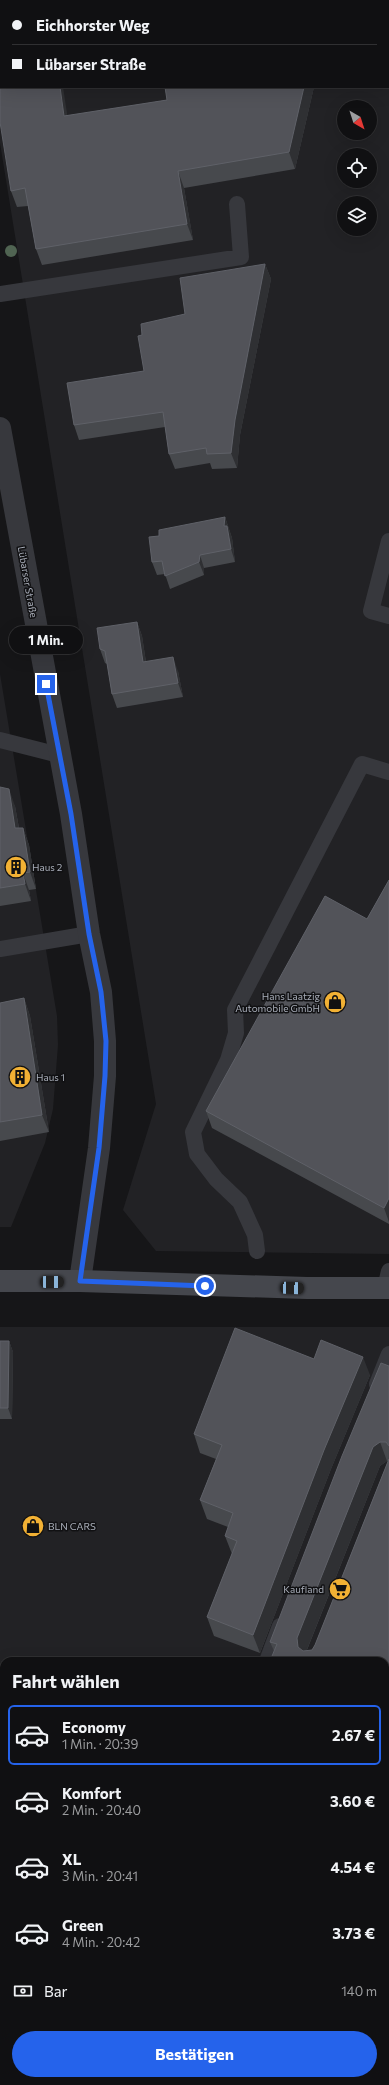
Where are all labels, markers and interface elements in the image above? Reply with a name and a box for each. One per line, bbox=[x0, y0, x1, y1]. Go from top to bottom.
text: Eichhorster Weg bbox=[36, 16, 150, 34]
text: Lübarser Straße bbox=[36, 55, 146, 73]
north arrow bbox=[337, 100, 377, 140]
map controls bbox=[337, 100, 377, 236]
button: locate bbox=[337, 148, 377, 188]
button: layers bbox=[337, 196, 377, 236]
street label: Lübarser Straße bbox=[16, 545, 40, 619]
callout: 1 Min. bbox=[9, 626, 83, 654]
text: 1 Min. bbox=[28, 632, 64, 648]
route end bbox=[37, 675, 55, 693]
building icon: Haus 2 bbox=[3, 854, 29, 880]
place label: Haus 2 bbox=[32, 861, 63, 873]
shop icon: Hans Laatzig Automobile GmbH bbox=[322, 989, 348, 1015]
place label: Hans Laatzig Automobile GmbH bbox=[235, 990, 321, 1014]
building icon: Haus 1 bbox=[7, 1064, 33, 1090]
place label: Haus 1 bbox=[36, 1071, 65, 1083]
car bbox=[40, 1276, 64, 1288]
route start bbox=[196, 1277, 214, 1295]
car bbox=[280, 1282, 304, 1294]
shop icon: BLN CARS bbox=[20, 1513, 46, 1539]
place label: BLN CARS bbox=[48, 1520, 96, 1532]
supermarket icon: Kaufland bbox=[327, 1576, 353, 1602]
place label: Kaufland bbox=[283, 1583, 324, 1595]
text: Fahrt wählen bbox=[12, 1670, 120, 1692]
icon: car bbox=[14, 1717, 50, 1753]
text: Economy bbox=[62, 1718, 126, 1736]
text: 2.67 € bbox=[332, 1726, 375, 1744]
text: 1 Min. · 20:39 bbox=[62, 1736, 138, 1752]
icon: car bbox=[14, 1783, 50, 1819]
text: Komfort bbox=[62, 1784, 121, 1802]
text: 3.60 € bbox=[330, 1792, 375, 1810]
text: 2 Min. · 20:40 bbox=[62, 1802, 141, 1818]
icon: car bbox=[14, 1849, 50, 1885]
text: XL bbox=[62, 1850, 81, 1868]
text: 4.54 € bbox=[331, 1858, 375, 1876]
text: 3 Min. · 20:41 bbox=[62, 1868, 138, 1884]
icon: car bbox=[14, 1915, 50, 1951]
text: Green bbox=[62, 1916, 103, 1934]
text: 3.73 € bbox=[332, 1924, 375, 1942]
text: 4 Min. · 20:42 bbox=[62, 1934, 140, 1950]
icon: cash bbox=[12, 1980, 34, 2002]
text: Bar bbox=[44, 1982, 68, 2000]
text: 140 m bbox=[341, 1983, 377, 1999]
button: Bestätigen bbox=[12, 2031, 377, 2077]

